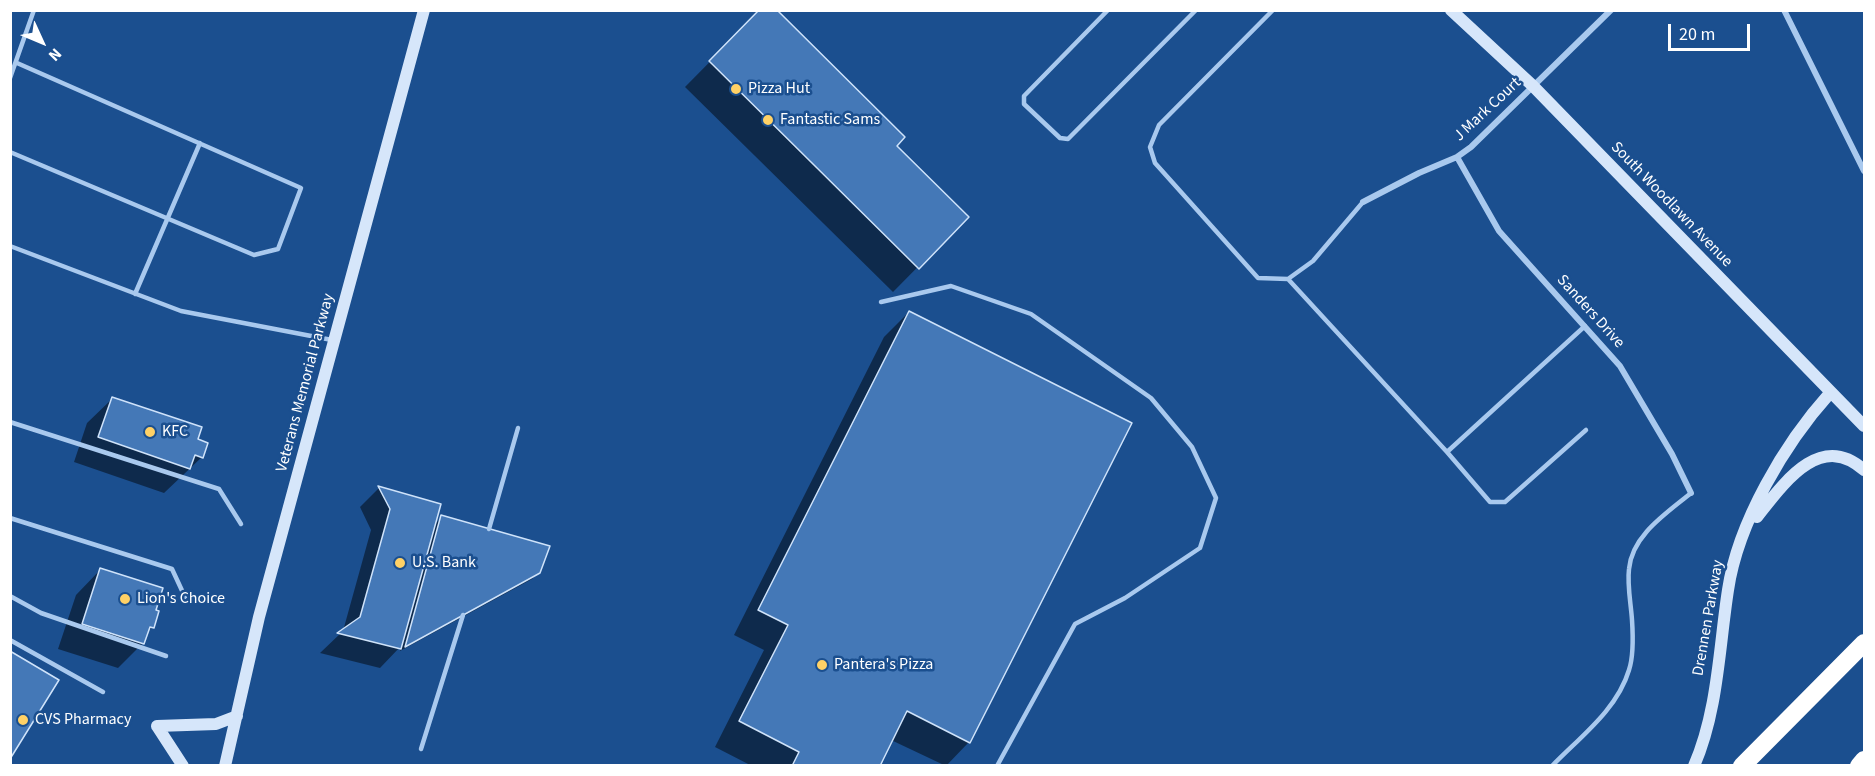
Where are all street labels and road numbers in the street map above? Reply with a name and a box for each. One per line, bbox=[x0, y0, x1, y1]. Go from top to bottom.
street label: J Mark Court bbox=[1450, 74, 1526, 146]
street label: South Woodlawn Avenue bbox=[1606, 138, 1736, 272]
street label: Sanders Drive bbox=[1552, 271, 1628, 353]
street label: Veterans Memorial Parkway bbox=[273, 292, 339, 474]
street label: Drennen Parkway bbox=[1689, 559, 1729, 677]

